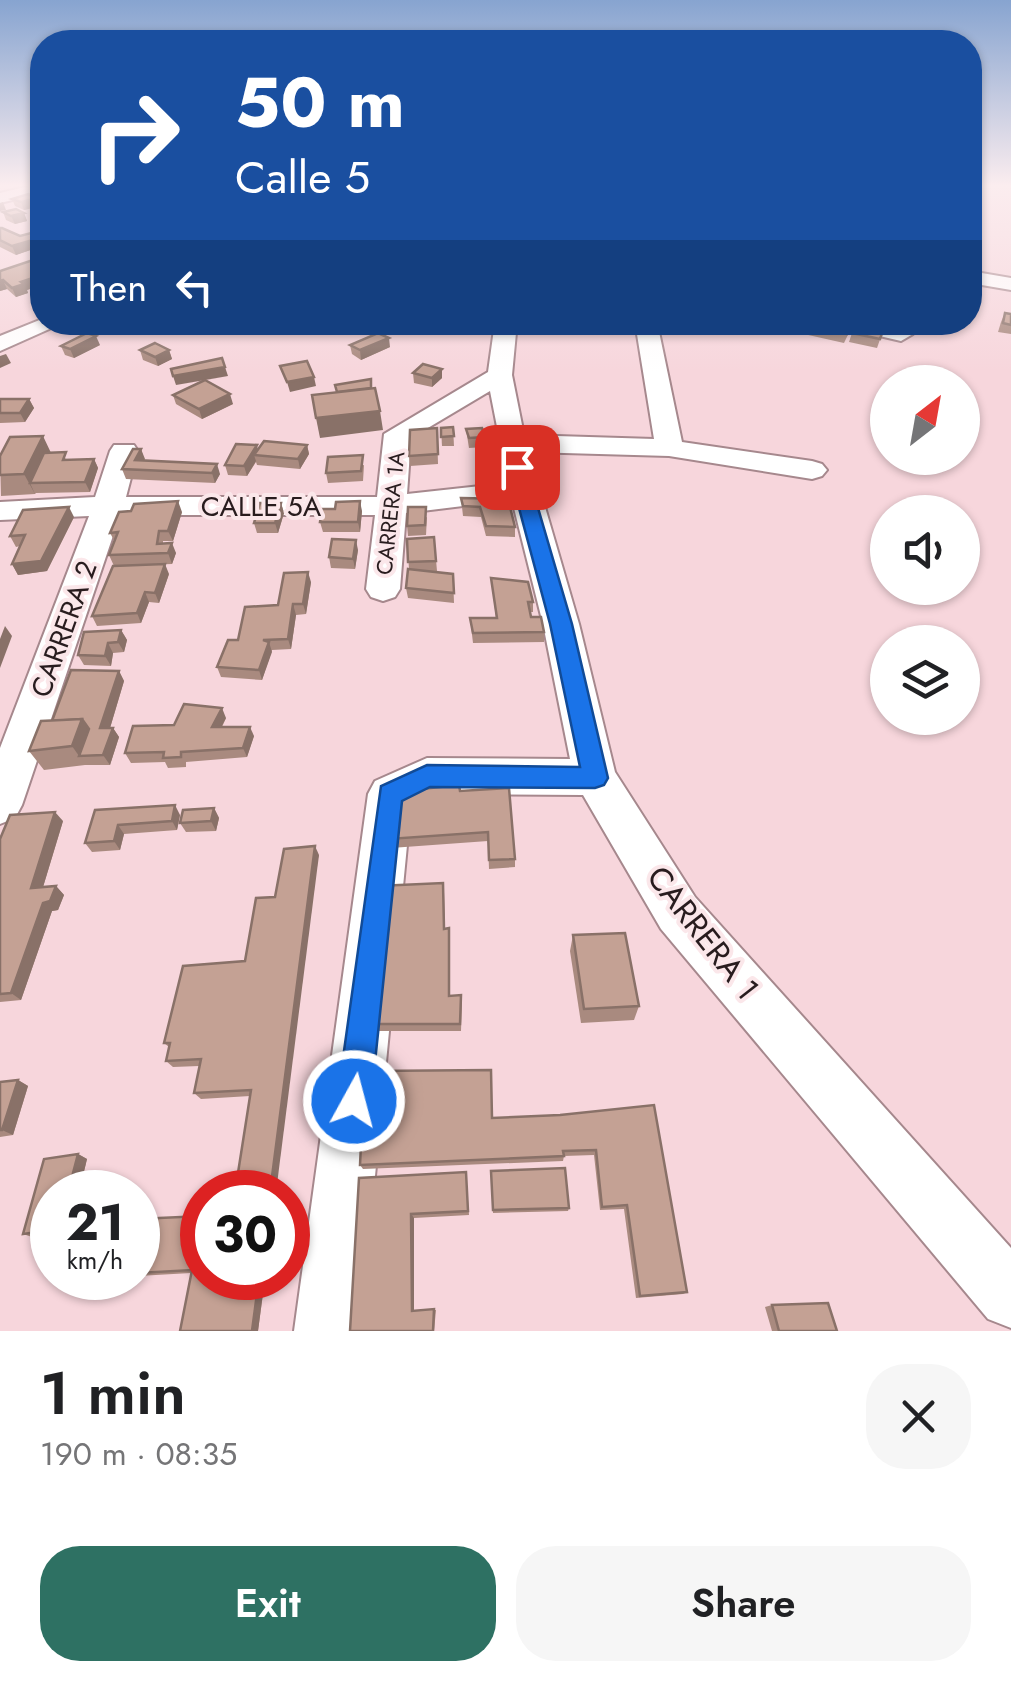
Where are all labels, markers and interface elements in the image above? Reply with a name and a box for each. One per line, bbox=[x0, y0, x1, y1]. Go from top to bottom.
text: 50 m bbox=[235, 52, 405, 153]
icon: right bbox=[70, 70, 200, 200]
text: Calle 5 bbox=[235, 145, 370, 210]
text: Then bbox=[70, 260, 147, 315]
icon: left bbox=[167, 260, 222, 315]
north arrow bbox=[870, 365, 980, 475]
map controls bbox=[870, 365, 980, 735]
pin bbox=[475, 425, 560, 510]
icon: arrive bbox=[490, 440, 545, 495]
street label: CARRERA 1A bbox=[368, 449, 412, 576]
street label: CALLE 5A bbox=[201, 486, 322, 527]
button: sound bbox=[870, 495, 980, 605]
street label: CARRERA 2 bbox=[20, 555, 108, 703]
button: layers bbox=[870, 625, 980, 735]
street label: CARRERA 1 bbox=[636, 856, 770, 1010]
position arrow bbox=[302, 1049, 406, 1153]
speed limit sign: 30 bbox=[180, 1170, 310, 1300]
text: 21 bbox=[66, 1186, 124, 1259]
text: km/h bbox=[67, 1242, 123, 1278]
text: 1 min bbox=[40, 1350, 186, 1437]
button: close bbox=[866, 1364, 971, 1469]
text: 190 m · 08:35 bbox=[40, 1431, 237, 1477]
button: Exit bbox=[40, 1546, 496, 1661]
button: Share bbox=[516, 1546, 971, 1661]

